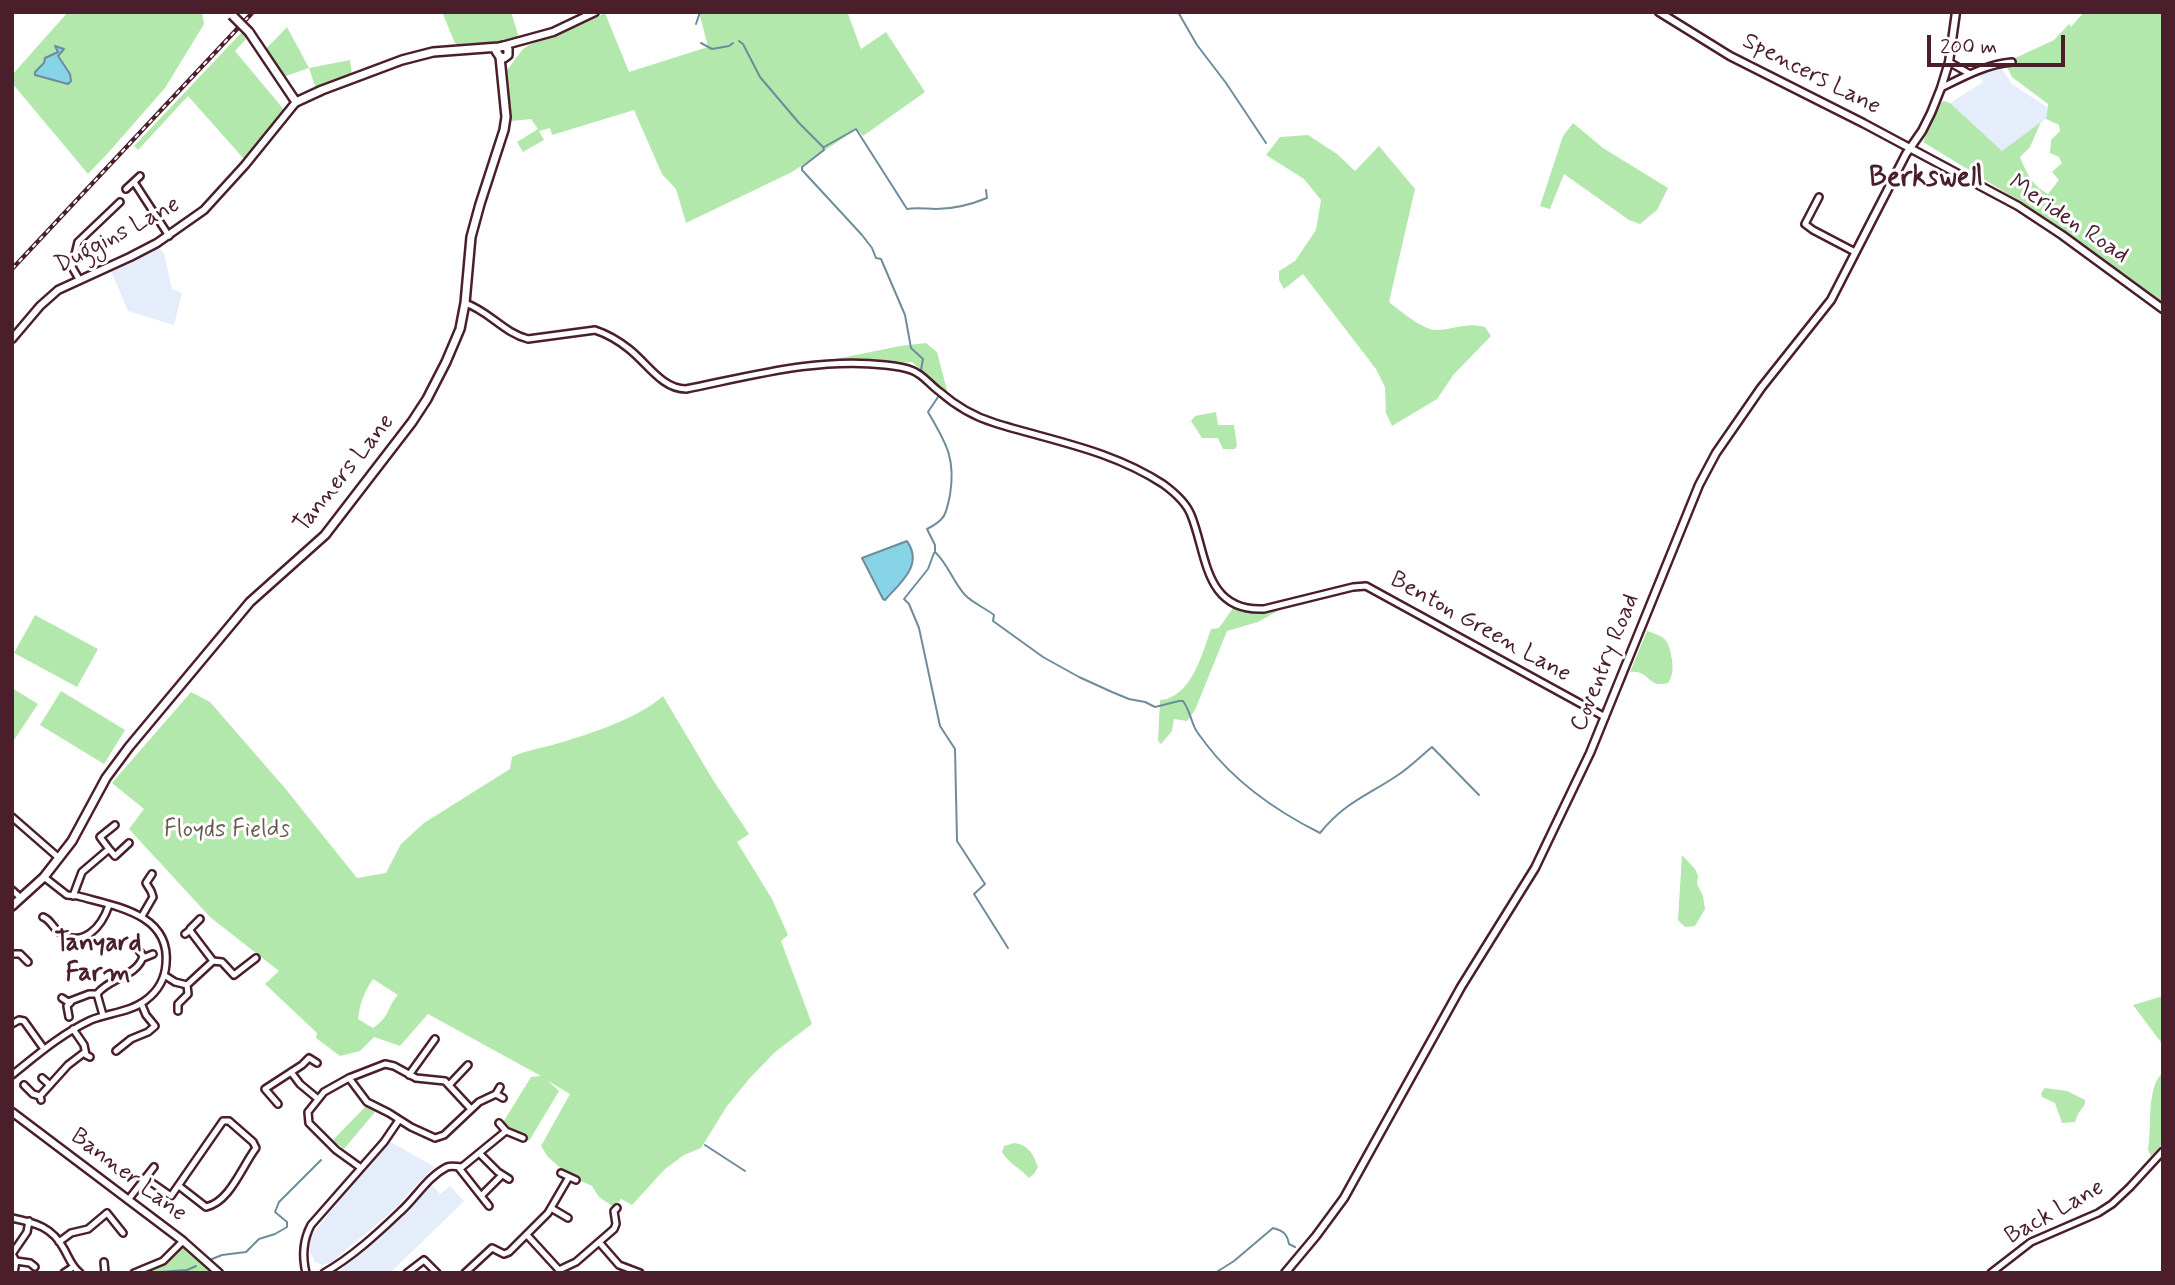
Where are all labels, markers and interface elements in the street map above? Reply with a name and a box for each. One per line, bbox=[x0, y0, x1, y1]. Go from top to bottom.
scale bar bbox=[1930, 21, 2068, 65]
street label: Spencers Lane bbox=[1737, 28, 1885, 122]
text: 200 m bbox=[1940, 33, 1997, 61]
district label: Berkswell bbox=[1869, 162, 1983, 196]
street label: Meriden Road bbox=[2002, 169, 2134, 271]
street label: Duggins Lane bbox=[51, 191, 185, 281]
street label: Tanners Lane bbox=[288, 409, 402, 539]
street label: Benton Green Lane bbox=[1385, 566, 1575, 690]
street label: Coventry Road bbox=[1565, 590, 1647, 736]
park label: Floyds Fields bbox=[164, 817, 290, 845]
district label: Tanyard Farm bbox=[54, 929, 142, 990]
street label: Banner Lane bbox=[64, 1123, 192, 1229]
street label: Back Lane bbox=[2001, 1174, 2109, 1252]

